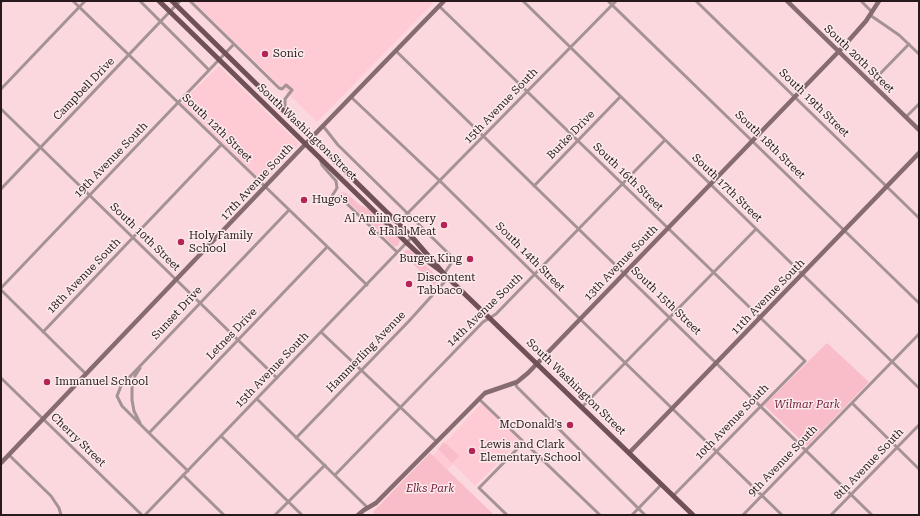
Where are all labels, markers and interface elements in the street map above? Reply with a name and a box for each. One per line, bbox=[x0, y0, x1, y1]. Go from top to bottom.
street label: South 20th Street bbox=[821, 22, 897, 96]
place label: Sonic bbox=[273, 47, 304, 61]
marker: Sonic bbox=[260, 49, 270, 59]
street label: Campbell Drive bbox=[51, 55, 117, 123]
street label: 15th Avenue South bbox=[461, 65, 541, 147]
street label: South 19th Street bbox=[776, 66, 852, 140]
street label: South Washington Street bbox=[255, 81, 359, 183]
street label: South 12th Street bbox=[179, 91, 255, 165]
street label: Burke Drive bbox=[544, 108, 598, 162]
street label: South 18th Street bbox=[732, 108, 808, 182]
street label: 19th Avenue South bbox=[71, 119, 151, 201]
street label: South 16th Street bbox=[590, 140, 666, 214]
street label: 17th Avenue South bbox=[218, 141, 296, 223]
street label: South 17th Street bbox=[689, 151, 765, 225]
place label: Hugo's bbox=[312, 193, 348, 207]
marker: Hugo's bbox=[299, 195, 309, 205]
street label: South 10th Street bbox=[107, 200, 183, 274]
place label: Al Amiin Grocery & Halal Meat bbox=[344, 212, 436, 238]
marker: Al Amiin Grocery & Halal Meat bbox=[439, 220, 449, 230]
street label: South 14th Street bbox=[493, 220, 567, 294]
street label: 13th Avenue South bbox=[581, 222, 661, 304]
place label: Holy Family School bbox=[189, 229, 253, 255]
street label: 18th Avenue South bbox=[44, 235, 124, 317]
marker: Holy Family School bbox=[176, 237, 186, 247]
place label: Burger King bbox=[399, 252, 462, 266]
marker: Burger King bbox=[465, 254, 475, 264]
street label: 11th Avenue South bbox=[728, 256, 808, 338]
street label: South 15th Street bbox=[628, 264, 704, 338]
street label: 14th Avenue South bbox=[444, 270, 526, 350]
place label: Discontent Tabbaco bbox=[417, 271, 475, 297]
marker: Discontent Tabbaco bbox=[404, 279, 414, 289]
street label: Sunset Drive bbox=[149, 284, 205, 342]
street label: Letnes Drive bbox=[204, 305, 260, 363]
street label: Hammerling Avenue bbox=[324, 309, 408, 395]
street label: 15th Avenue South bbox=[232, 329, 312, 411]
street label: South Washington Street bbox=[524, 336, 628, 438]
place label: Immanuel School bbox=[55, 375, 148, 389]
marker: Immanuel School bbox=[42, 377, 52, 387]
street label: 10th Avenue South bbox=[692, 381, 772, 463]
park label: Wilmar Park bbox=[774, 398, 840, 412]
street label: Cherry Street bbox=[48, 411, 108, 469]
place label: McDonald's bbox=[499, 418, 562, 432]
marker: McDonald's bbox=[565, 420, 575, 430]
street label: 9th Avenue South bbox=[746, 423, 820, 499]
street label: 8th Avenue South bbox=[832, 426, 906, 502]
place label: Lewis and Clark Elementary School bbox=[480, 438, 581, 464]
marker: Lewis and Clark Elementary School bbox=[467, 446, 477, 456]
park label: Elks Park bbox=[406, 482, 454, 496]

